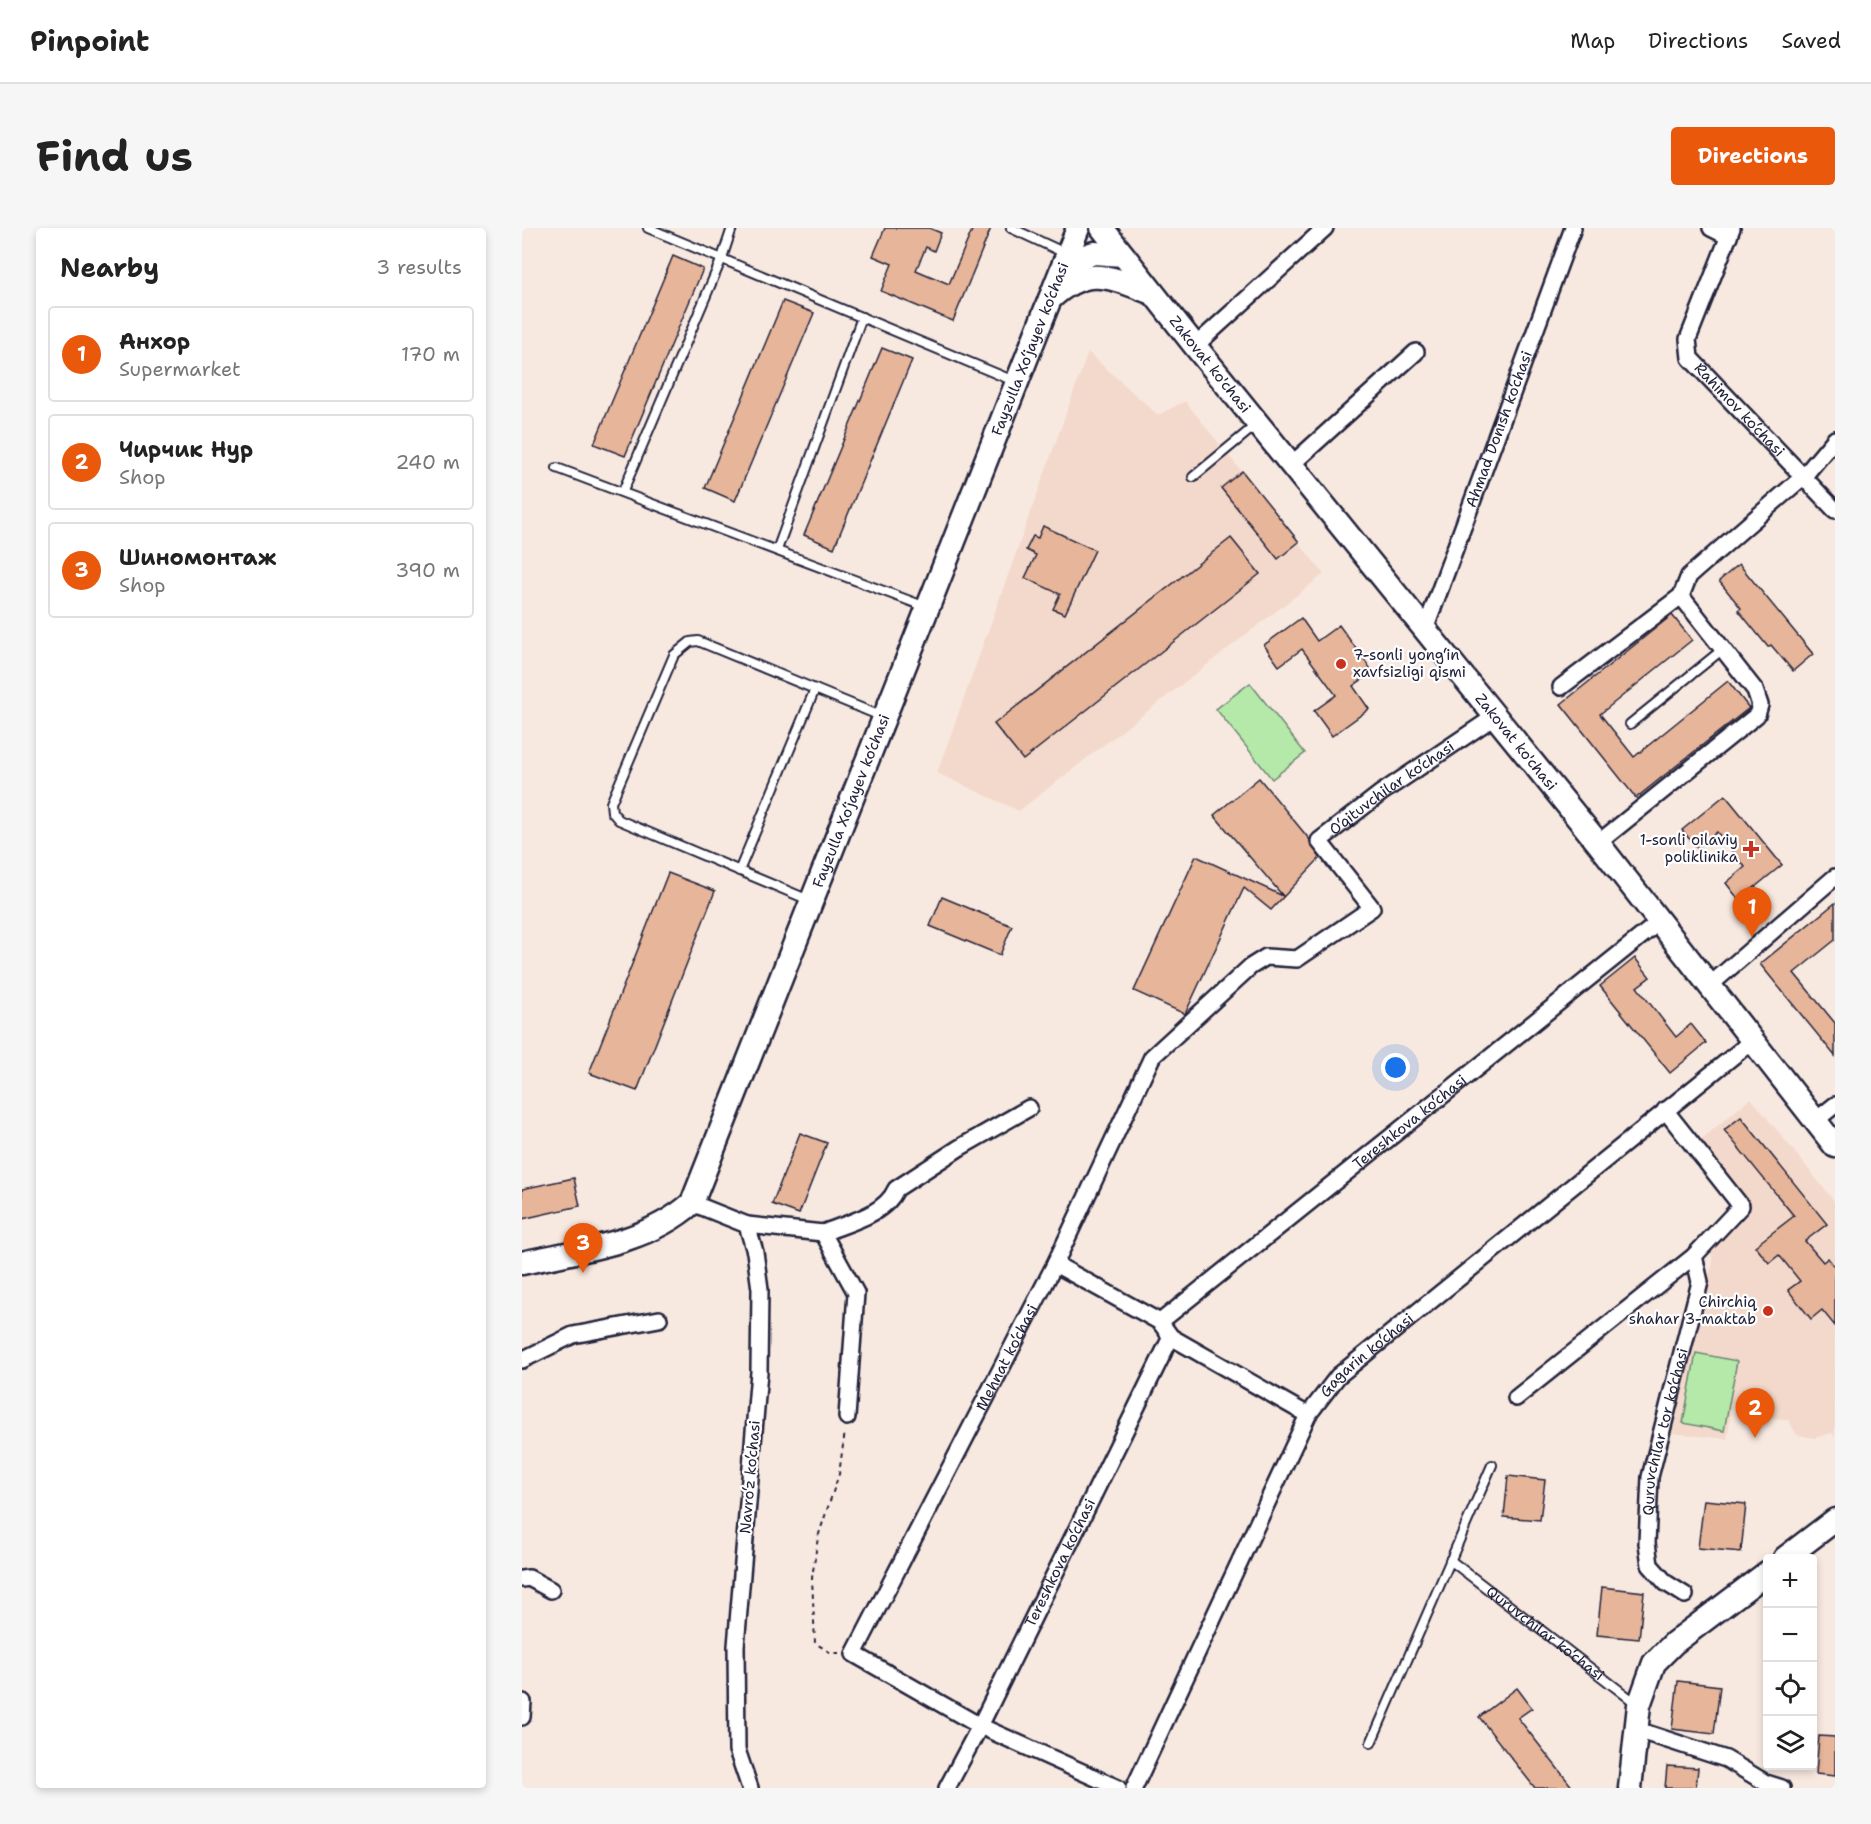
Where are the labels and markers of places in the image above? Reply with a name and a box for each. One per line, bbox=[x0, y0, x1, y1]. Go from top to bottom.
place label: 7-sonli yong‘in xavfsizligi qismi bbox=[1353, 645, 1466, 682]
marker: 7-sonli yong‘in xavfsizligi qismi bbox=[1334, 657, 1348, 671]
place label: 1-sonli oilaviy poliklinika bbox=[1640, 830, 1739, 867]
marker: 1-sonli oilaviy poliklinika bbox=[1742, 840, 1760, 858]
pin: 1 bbox=[1732, 888, 1772, 937]
pin: 3 bbox=[564, 1224, 602, 1273]
place label: Chirchiq shahar 3-maktab bbox=[1629, 1292, 1757, 1329]
marker: Chirchiq shahar 3-maktab bbox=[1761, 1304, 1775, 1318]
pin: 2 bbox=[1736, 1388, 1774, 1438]

